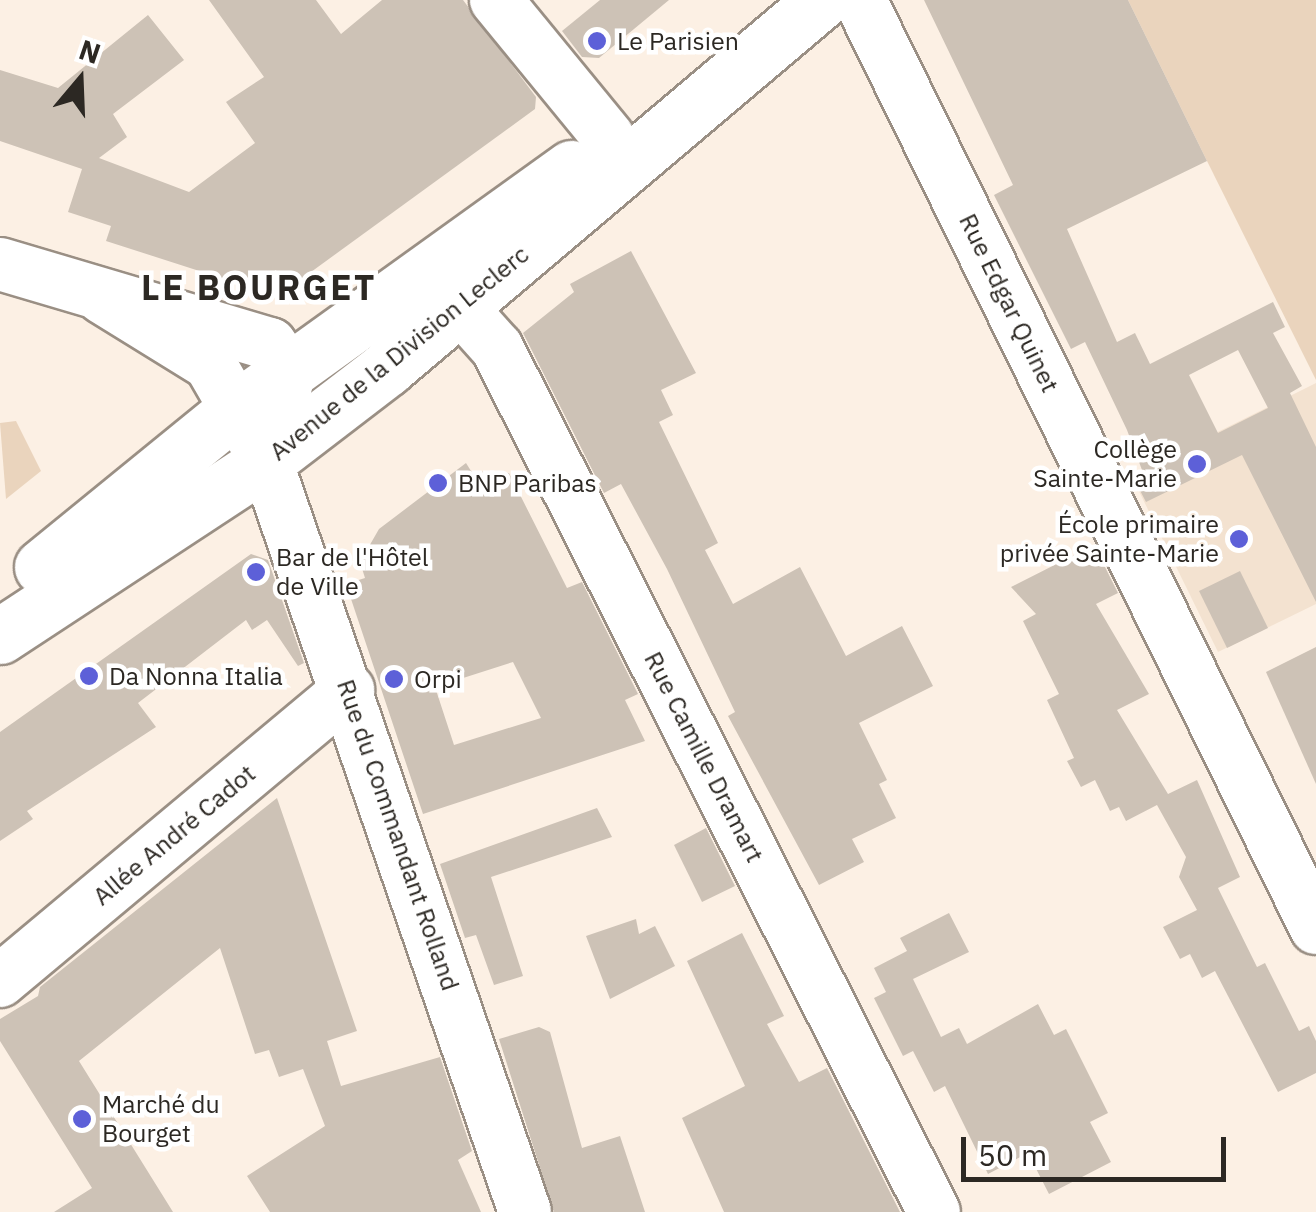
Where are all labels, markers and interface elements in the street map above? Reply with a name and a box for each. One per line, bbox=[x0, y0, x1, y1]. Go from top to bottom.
place label: Le Parisien bbox=[617, 26, 739, 56]
north arrow bbox=[30, 30, 130, 130]
text: N bbox=[74, 30, 106, 72]
marker: Le Parisien bbox=[586, 30, 608, 52]
street label: Rue Edgar Quinet bbox=[953, 209, 1065, 397]
street label: Avenue de la Division Leclerc bbox=[264, 239, 534, 467]
district label: LE BOURGET bbox=[141, 266, 377, 308]
place label: Collège Sainte-Marie bbox=[1033, 435, 1177, 494]
marker: Collège Sainte-Marie bbox=[1186, 453, 1208, 475]
place label: BNP Paribas bbox=[458, 468, 597, 498]
marker: BNP Paribas bbox=[427, 472, 449, 494]
place label: École primaire privée Sainte-Marie bbox=[1000, 510, 1219, 569]
marker: École primaire privée Sainte-Marie bbox=[1228, 528, 1250, 550]
place label: Bar de l'Hôtel de Ville bbox=[276, 543, 429, 602]
marker: Bar de l'Hôtel de Ville bbox=[245, 561, 267, 583]
street label: Rue Camille Dramart bbox=[638, 647, 770, 867]
place label: Da Nonna Italia bbox=[109, 661, 283, 691]
place label: Orpi bbox=[414, 664, 462, 694]
marker: Da Nonna Italia bbox=[78, 665, 100, 687]
marker: Orpi bbox=[383, 668, 405, 690]
street label: Rue du Commandant Rolland bbox=[331, 676, 465, 994]
street label: Allée André Cadot bbox=[87, 758, 261, 912]
place label: Marché du Bourget bbox=[102, 1090, 220, 1149]
marker: Marché du Bourget bbox=[71, 1108, 93, 1130]
scale bar bbox=[966, 1117, 1231, 1179]
text: 50 m bbox=[978, 1135, 1047, 1174]

